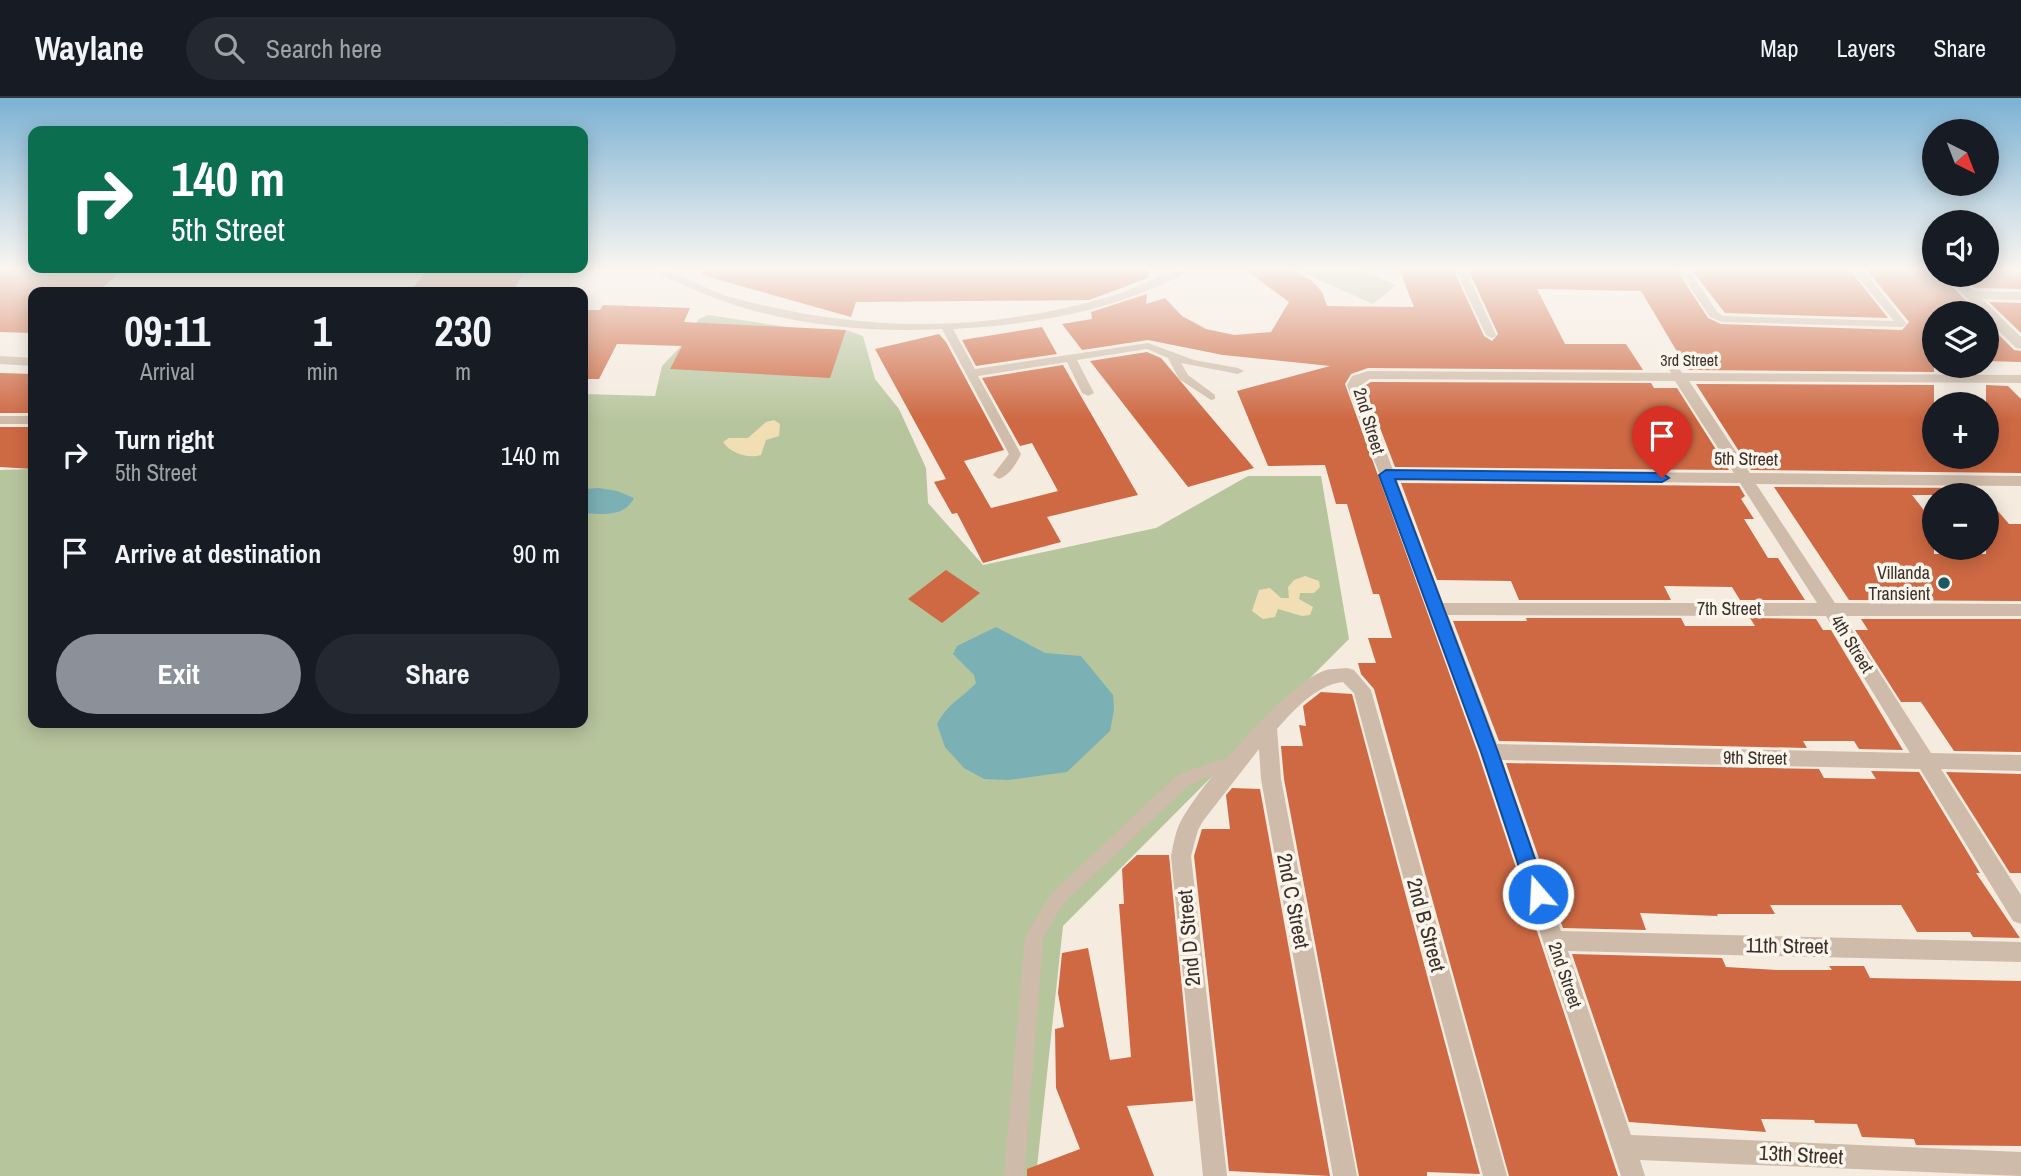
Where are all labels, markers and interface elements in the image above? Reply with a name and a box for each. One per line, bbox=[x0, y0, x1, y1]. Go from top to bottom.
search box bbox=[186, 17, 676, 80]
text: Waylane bbox=[35, 26, 144, 70]
icon: search bbox=[210, 29, 248, 67]
text: Search here bbox=[266, 31, 382, 66]
text: Map bbox=[1760, 32, 1798, 64]
text: Layers bbox=[1836, 32, 1895, 64]
text: Share bbox=[1933, 32, 1986, 64]
north arrow bbox=[1922, 119, 1998, 196]
map controls bbox=[1922, 119, 1999, 560]
text: 140 m bbox=[171, 145, 285, 211]
icon: right bbox=[56, 154, 147, 245]
text: 5th Street bbox=[171, 208, 285, 251]
button: sound bbox=[1922, 210, 1999, 287]
button: layers bbox=[1922, 301, 1999, 378]
text: 09:11 bbox=[124, 303, 210, 359]
text: 1 bbox=[313, 303, 332, 359]
text: 230 bbox=[434, 303, 492, 359]
street label: 3rd Street bbox=[1660, 349, 1718, 371]
text: Arrival bbox=[140, 356, 195, 387]
text: min bbox=[307, 356, 338, 387]
text: m bbox=[455, 356, 471, 387]
street label: 2nd Street bbox=[1348, 385, 1391, 457]
button: + bbox=[1922, 392, 1999, 469]
pin bbox=[1632, 406, 1692, 478]
icon: arrive bbox=[1643, 417, 1681, 455]
text: Turn right bbox=[115, 422, 214, 457]
icon: right bbox=[56, 436, 94, 474]
text: 140 m bbox=[501, 438, 560, 473]
street label: 5th Street bbox=[1714, 445, 1778, 472]
text: 5th Street bbox=[115, 457, 197, 488]
button: − bbox=[1922, 483, 1999, 560]
icon: arrive bbox=[56, 534, 94, 572]
text: Arrive at destination bbox=[115, 536, 321, 571]
text: 90 m bbox=[513, 536, 560, 571]
place label: Villanda Transient bbox=[1868, 560, 1930, 606]
marker: Villanda Transient bbox=[1936, 575, 1952, 591]
street label: 7th Street bbox=[1697, 596, 1761, 621]
street label: 4th Street bbox=[1825, 610, 1880, 678]
button: Exit bbox=[56, 634, 301, 714]
button: Share bbox=[315, 634, 560, 714]
street label: 9th Street bbox=[1723, 744, 1787, 771]
street label: 2nd C Street bbox=[1270, 851, 1317, 951]
position arrow bbox=[1501, 857, 1575, 931]
street label: 2nd B Street bbox=[1400, 875, 1453, 975]
street label: 2nd D Street bbox=[1170, 888, 1207, 987]
street label: 11th Street bbox=[1745, 930, 1829, 961]
street label: 2nd Street bbox=[1543, 939, 1588, 1011]
street label: 13th Street bbox=[1758, 1138, 1844, 1171]

